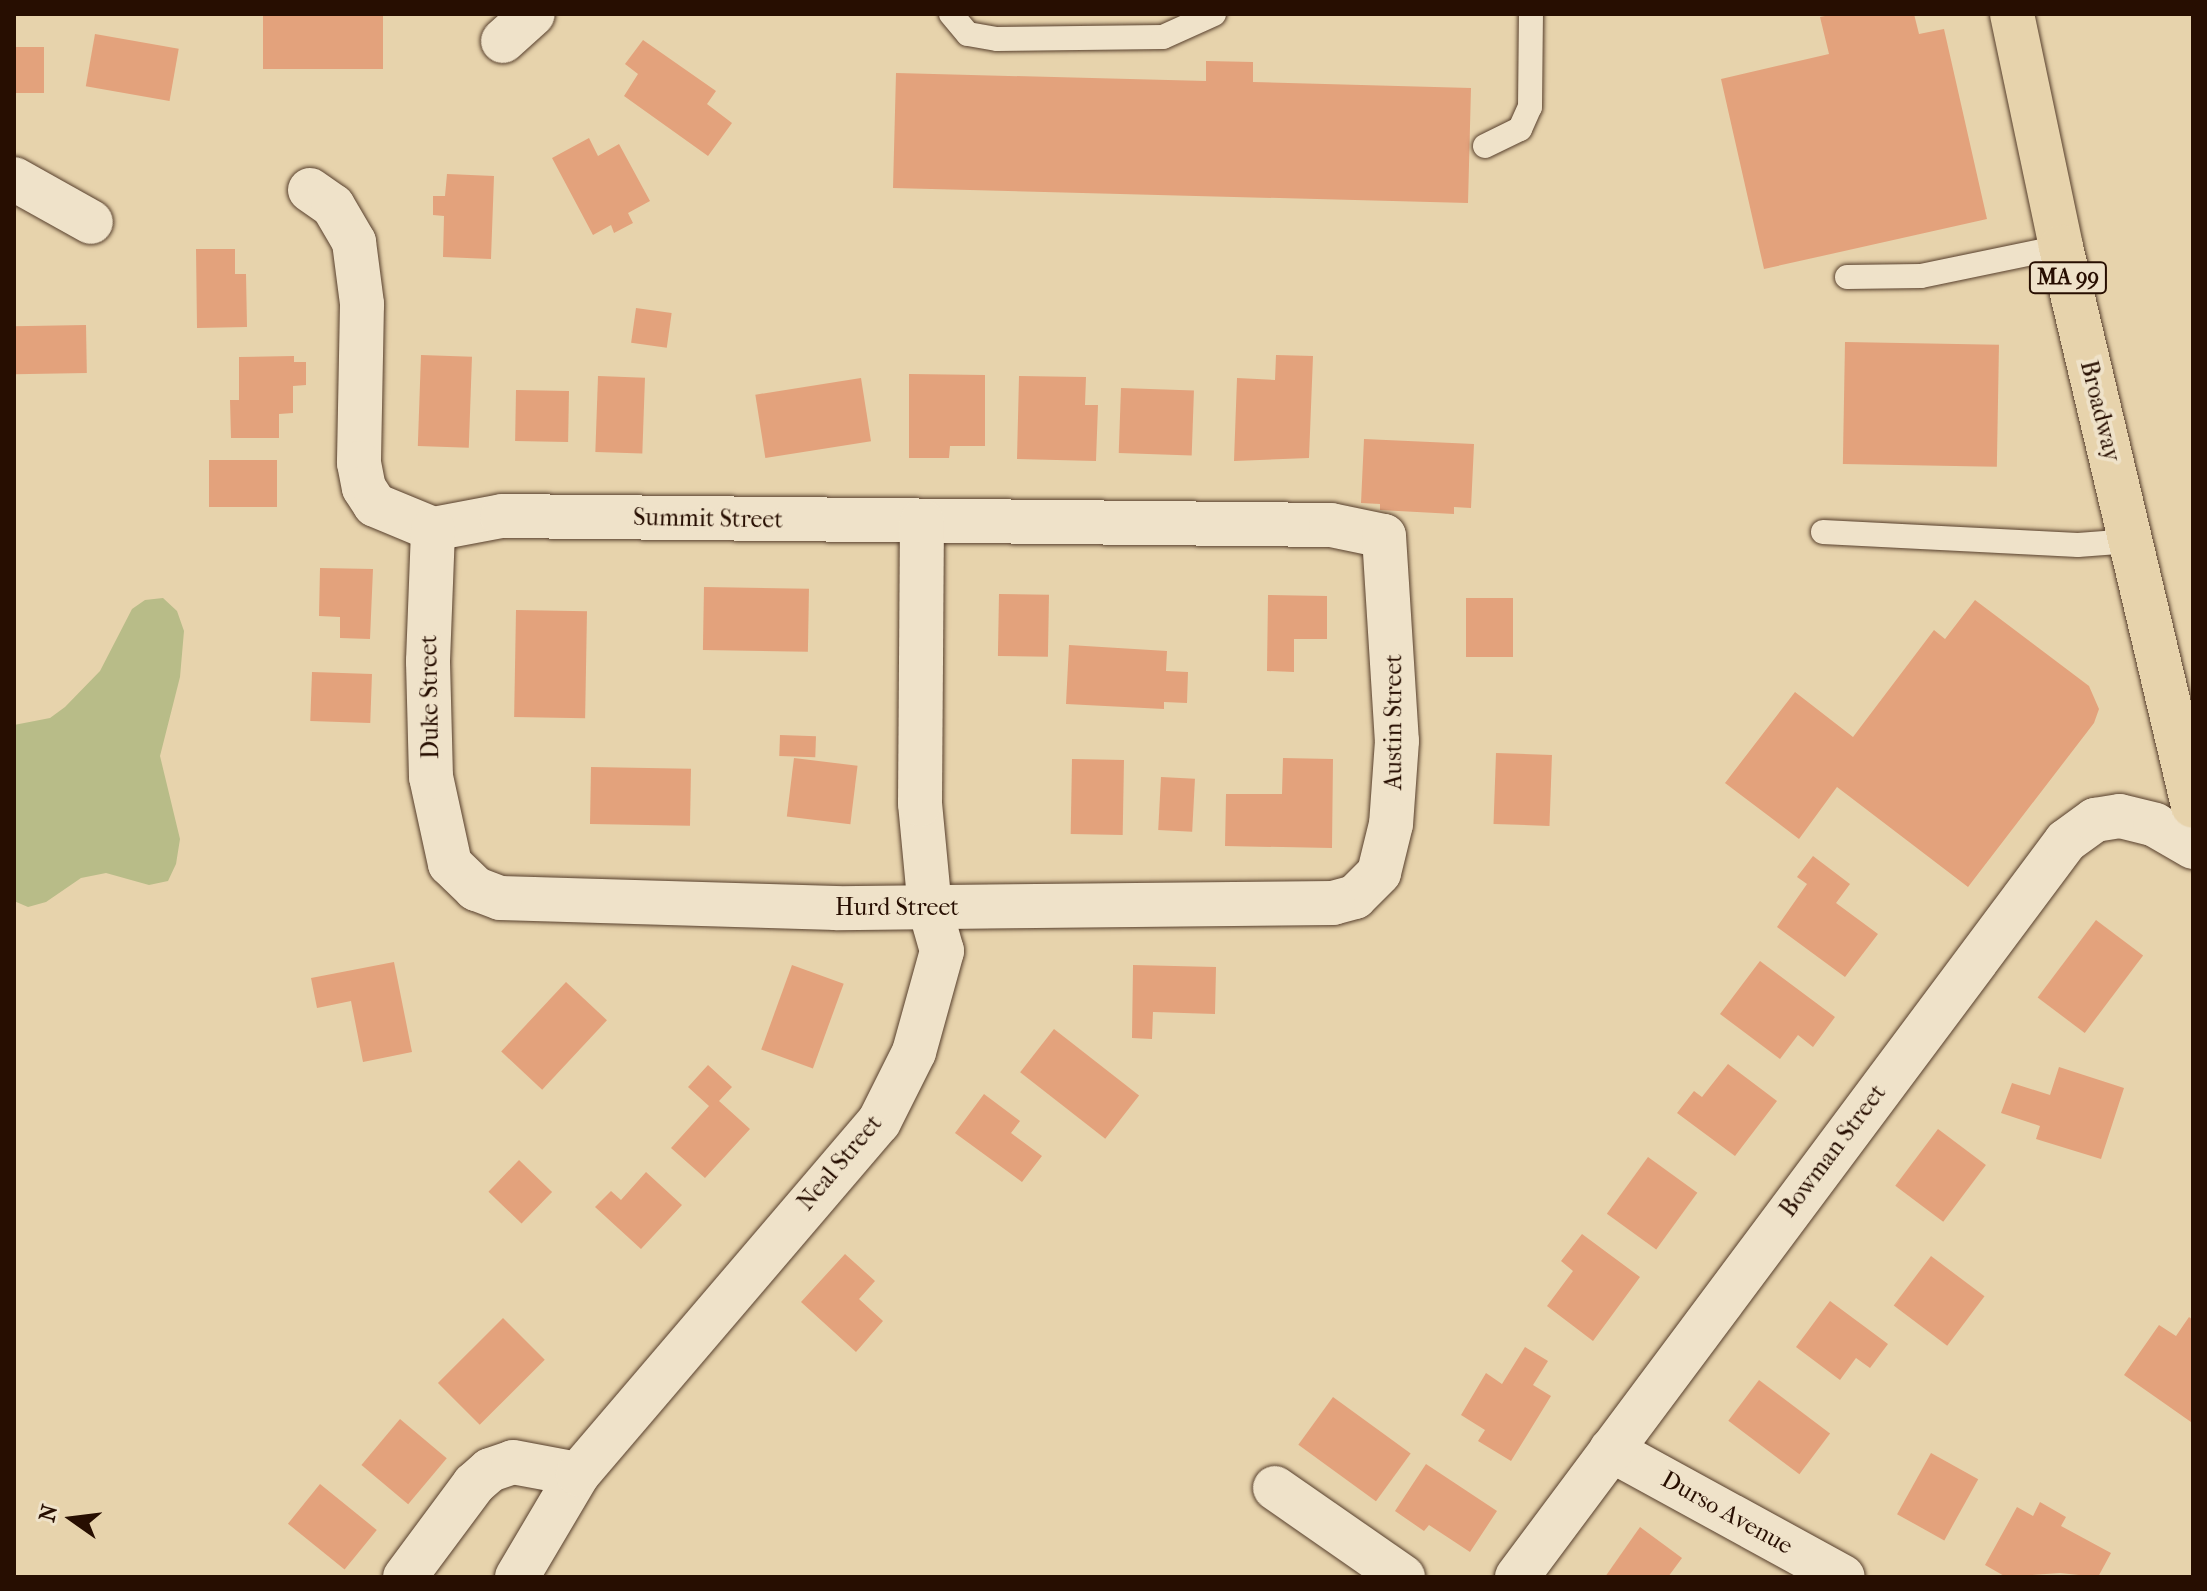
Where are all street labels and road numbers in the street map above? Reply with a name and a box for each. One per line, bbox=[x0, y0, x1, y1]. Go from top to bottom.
road number: MA 99 bbox=[2028, 260, 2108, 296]
street label: Broadway bbox=[2074, 358, 2126, 464]
street label: Summit Street bbox=[633, 503, 783, 535]
street label: Duke Street bbox=[415, 635, 445, 759]
street label: Austin Street bbox=[1380, 654, 1408, 790]
street label: Hurd Street bbox=[835, 894, 959, 922]
street label: Bowman Street bbox=[1774, 1079, 1892, 1223]
street label: Neal Street bbox=[792, 1109, 888, 1217]
street label: Durso Avenue bbox=[1656, 1465, 1798, 1561]

